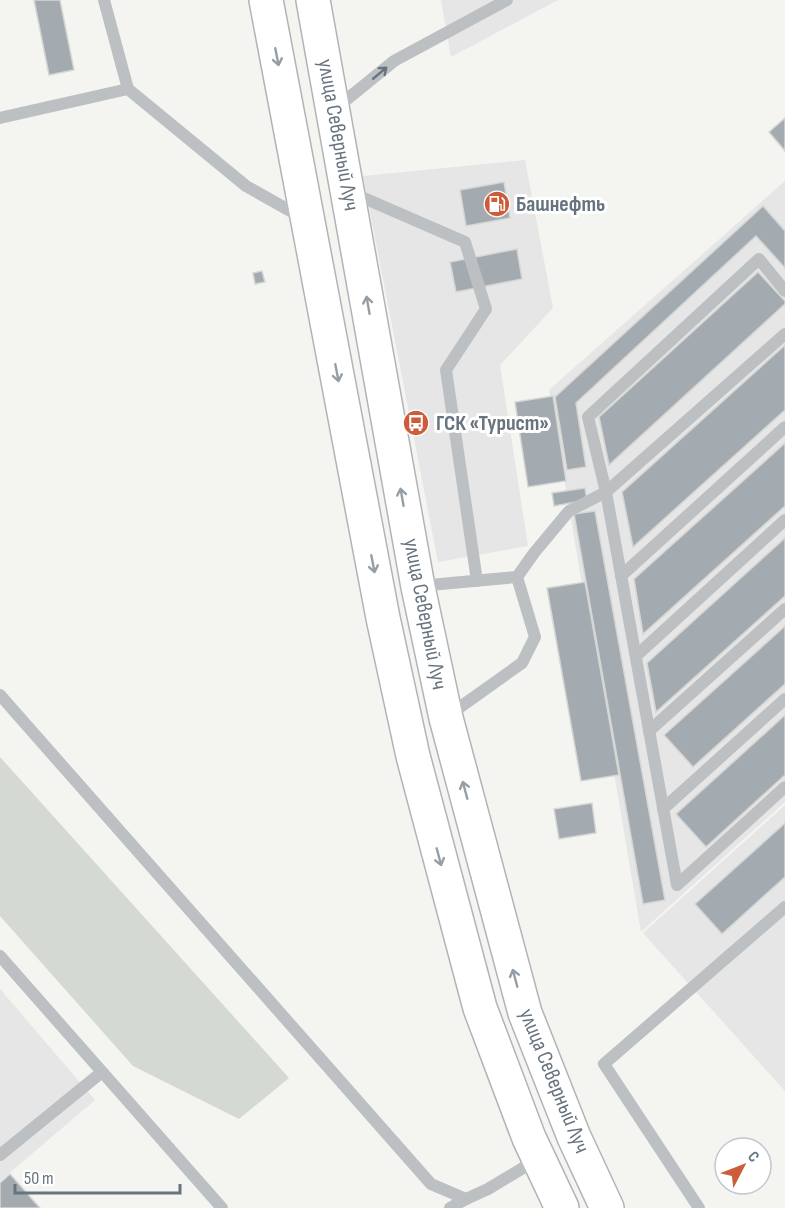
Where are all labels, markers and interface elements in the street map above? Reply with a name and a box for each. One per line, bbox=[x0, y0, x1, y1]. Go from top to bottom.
one-way arrow bbox=[272, 47, 283, 67]
street label: улица Северный Луч bbox=[311, 57, 365, 213]
one-way arrow bbox=[371, 66, 387, 79]
fuel station icon: Башнефть bbox=[482, 189, 512, 219]
place label: Башнефть bbox=[516, 191, 605, 218]
one-way arrow bbox=[363, 295, 374, 315]
one-way arrow bbox=[332, 363, 343, 382]
bus stop icon: ГСК «Турист» bbox=[401, 408, 431, 438]
place label: ГСК «Турист» bbox=[436, 410, 549, 437]
one-way arrow bbox=[396, 488, 407, 507]
street label: улица Северный Луч bbox=[397, 536, 453, 692]
one-way arrow bbox=[368, 554, 379, 574]
one-way arrow bbox=[458, 781, 470, 800]
one-way arrow bbox=[434, 847, 446, 866]
one-way arrow bbox=[509, 969, 520, 988]
street label: улица Северный Луч bbox=[513, 1005, 595, 1157]
north arrow bbox=[713, 1136, 773, 1196]
text: С bbox=[743, 1148, 763, 1166]
scale bar bbox=[15, 1157, 180, 1195]
text: 50 m bbox=[24, 1168, 54, 1189]

